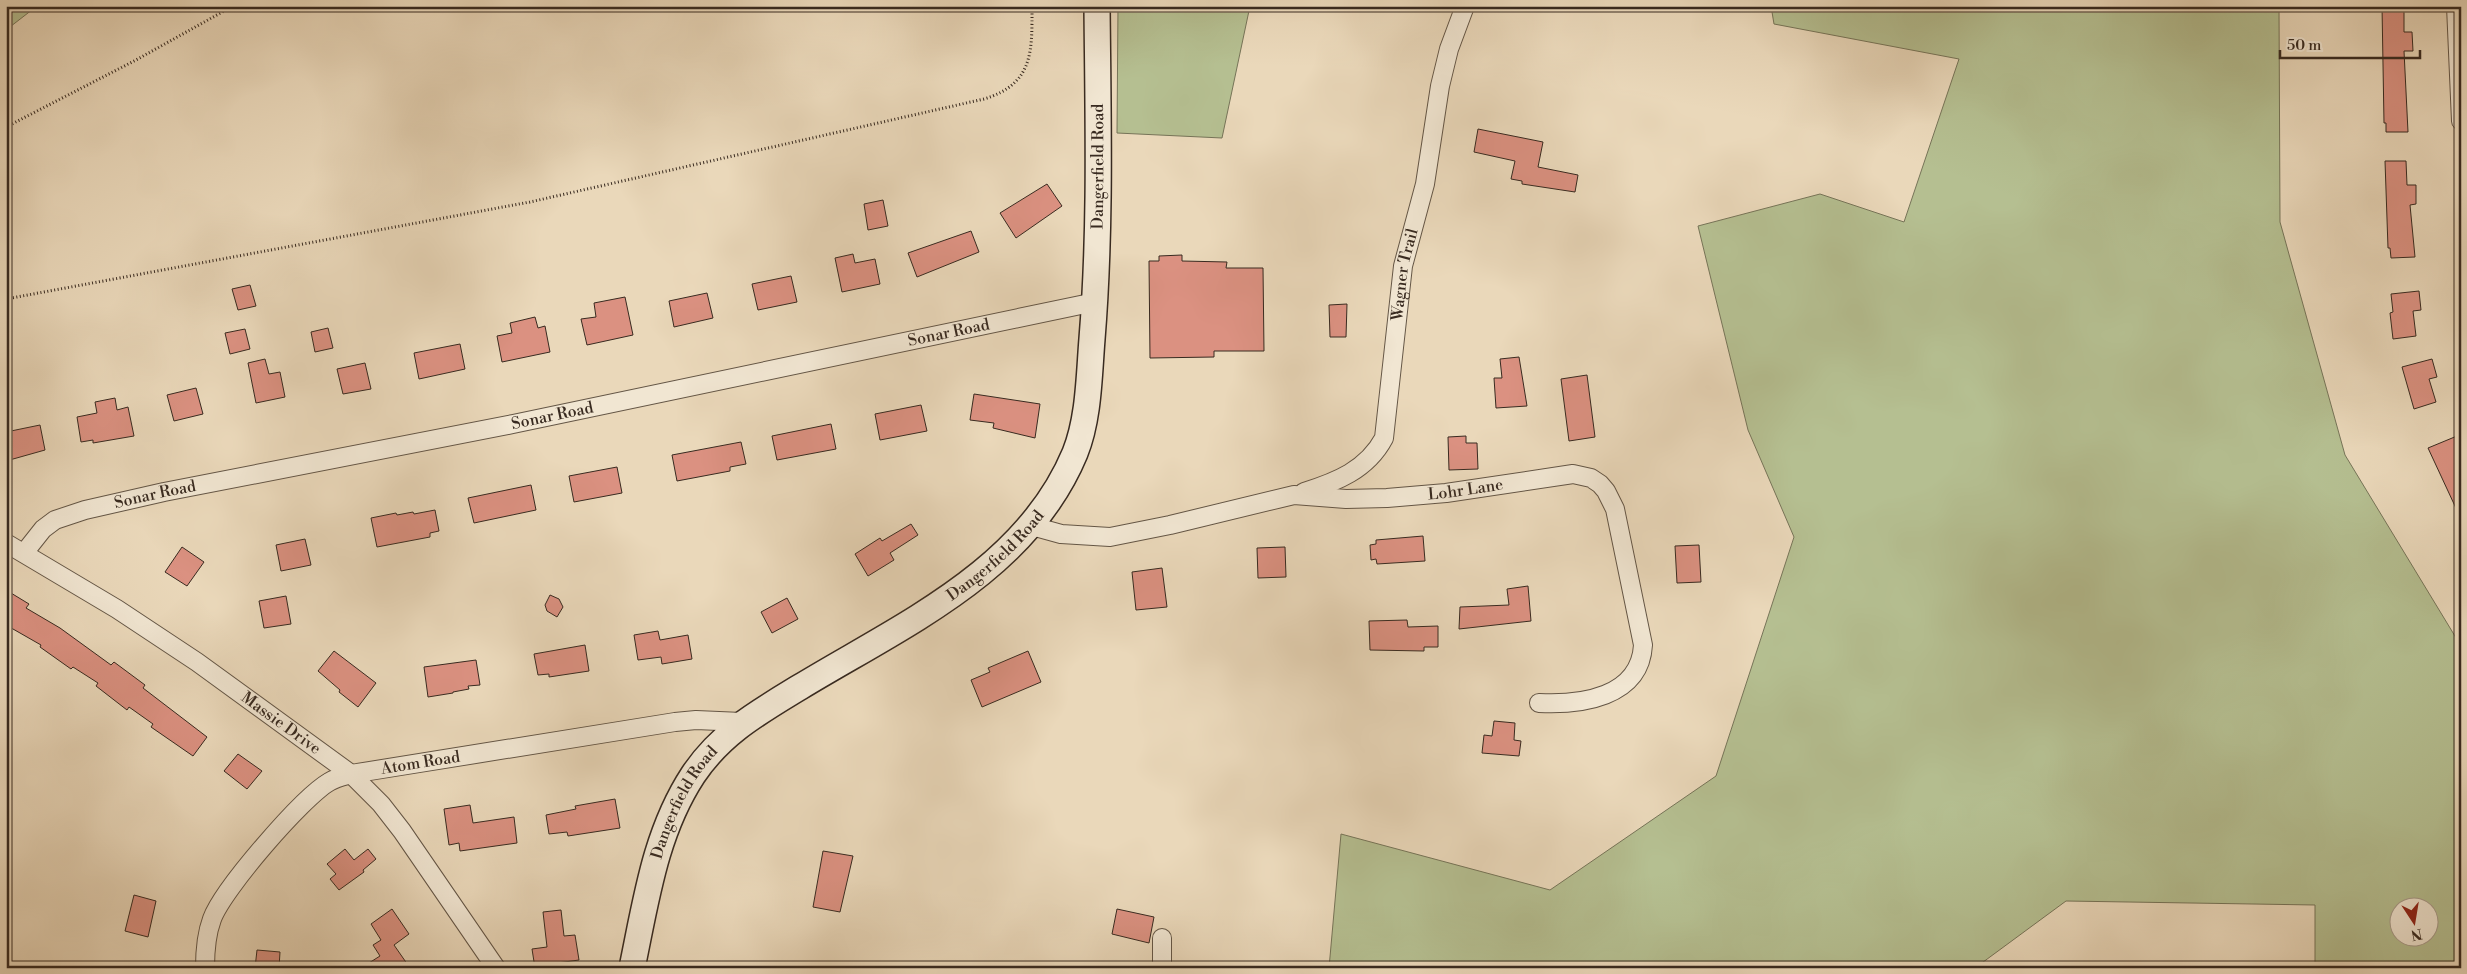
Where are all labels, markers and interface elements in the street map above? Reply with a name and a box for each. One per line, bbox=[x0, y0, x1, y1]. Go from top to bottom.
scale bar bbox=[2280, 28, 2420, 60]
text: 50 m bbox=[2287, 36, 2321, 55]
street label: Dangerfield Road bbox=[1087, 104, 1108, 230]
street label: Wagner Trail bbox=[1387, 226, 1423, 323]
street label: Sonar Road bbox=[906, 314, 991, 351]
street label: Sonar Road bbox=[510, 397, 595, 434]
street label: Lohr Lane bbox=[1427, 475, 1504, 504]
street label: Sonar Road bbox=[112, 476, 198, 513]
street label: Dangerfield Road bbox=[943, 506, 1049, 605]
street label: Massie Drive bbox=[237, 687, 325, 759]
street label: Dangerfield Road bbox=[647, 742, 722, 861]
street label: Atom Road bbox=[378, 747, 462, 779]
north arrow bbox=[2390, 896, 2440, 946]
text: N bbox=[2409, 924, 2424, 944]

